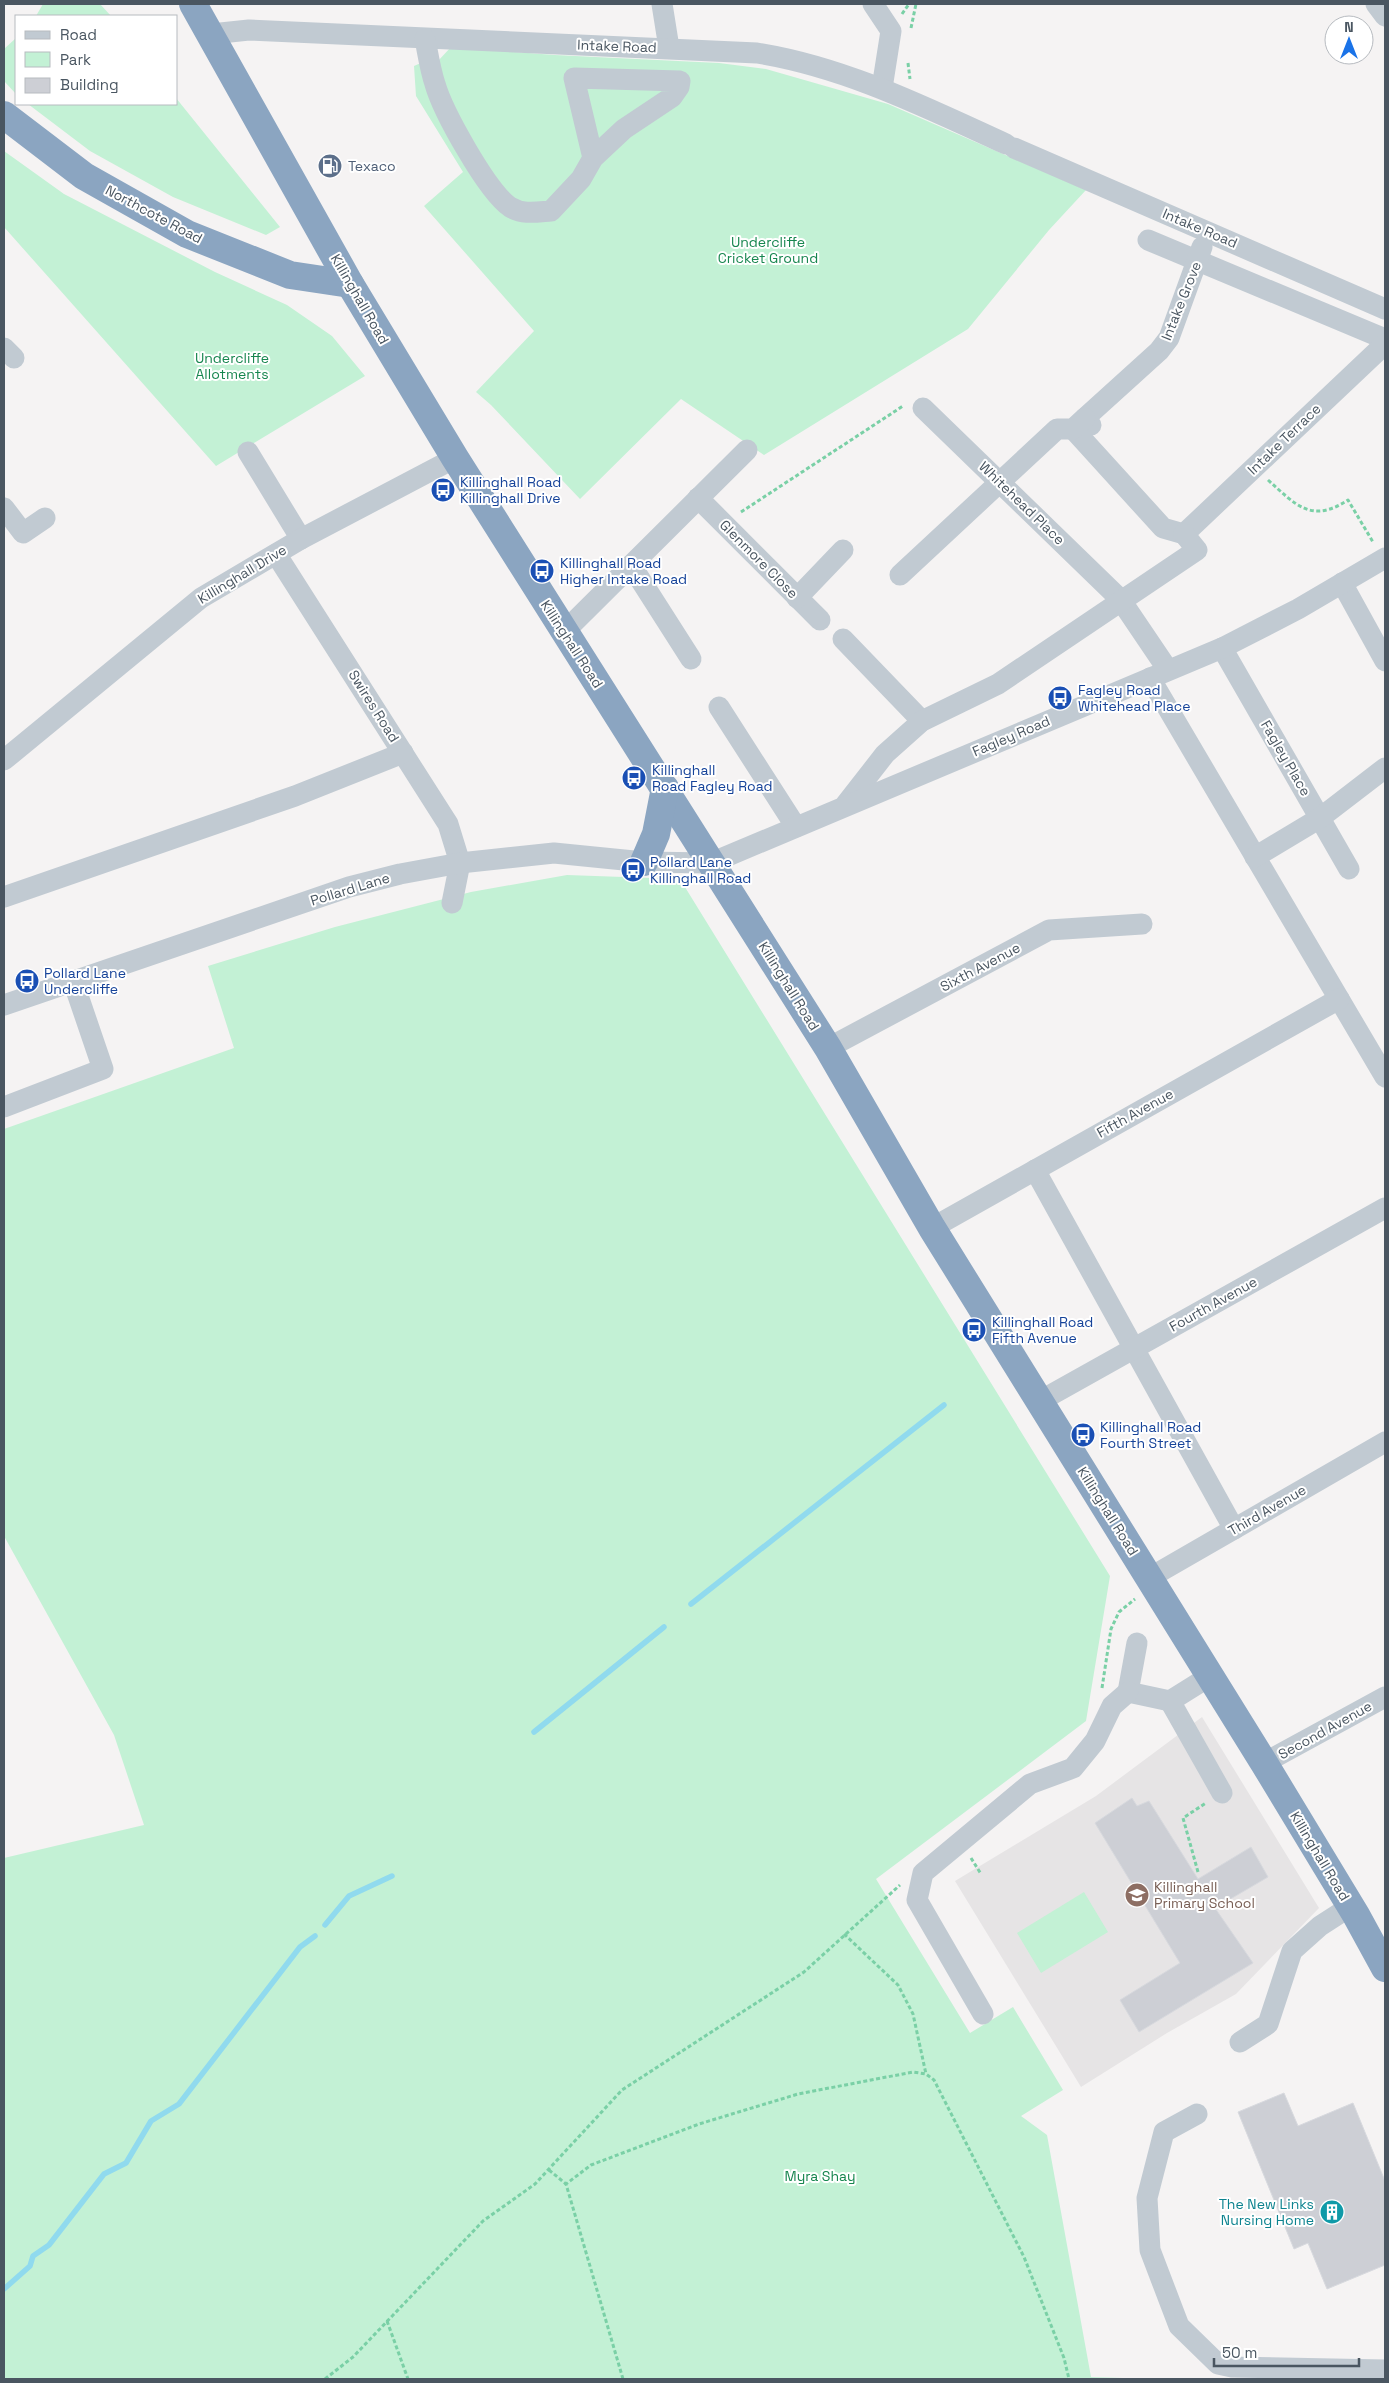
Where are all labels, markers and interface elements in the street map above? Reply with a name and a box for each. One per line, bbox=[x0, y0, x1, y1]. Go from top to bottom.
legend bbox=[15, 15, 178, 105]
north arrow bbox=[1324, 15, 1374, 65]
text: N bbox=[1344, 18, 1354, 36]
text: Road bbox=[60, 25, 97, 44]
street label: Intake Road bbox=[577, 36, 657, 56]
text: Park bbox=[60, 50, 91, 69]
text: Building bbox=[60, 75, 119, 94]
fuel station icon: Texaco bbox=[317, 153, 343, 179]
place label: Texaco bbox=[348, 157, 396, 175]
street label: Northcote Road bbox=[102, 181, 206, 247]
street label: Intake Road bbox=[1160, 204, 1240, 252]
park label: Undercliffe Cricket Ground bbox=[718, 233, 818, 267]
street label: Killinghall Road bbox=[327, 251, 393, 347]
street label: Intake Grove bbox=[1157, 259, 1205, 343]
park label: Undercliffe Allotments bbox=[195, 349, 269, 383]
street label: Intake Terrace bbox=[1244, 400, 1324, 478]
street label: Whitehead Place bbox=[975, 457, 1069, 549]
place label: Killinghall Road Killinghall Drive bbox=[460, 473, 561, 507]
bus stop icon: Killinghall Road Killinghall Drive bbox=[430, 477, 456, 503]
street label: Glenmore Close bbox=[716, 516, 802, 602]
street label: Killinghall Drive bbox=[194, 540, 290, 608]
place label: Killinghall Road Higher Intake Road bbox=[560, 554, 687, 588]
bus stop icon: Killinghall Road Higher Intake Road bbox=[529, 558, 555, 584]
street label: Killinghall Road bbox=[537, 597, 607, 691]
street label: Swires Road bbox=[345, 667, 403, 745]
place label: Fagley Road Whitehead Place bbox=[1078, 681, 1190, 715]
bus stop icon: Fagley Road Whitehead Place bbox=[1047, 685, 1073, 711]
street label: Fagley Road bbox=[969, 712, 1053, 760]
street label: Fagley Place bbox=[1257, 717, 1315, 799]
place label: Killinghall Road Fagley Road bbox=[652, 761, 773, 795]
bus stop icon: Killinghall Road Fagley Road bbox=[621, 765, 647, 791]
place label: Pollard Lane Killinghall Road bbox=[650, 853, 751, 887]
bus stop icon: Pollard Lane Killinghall Road bbox=[620, 857, 646, 883]
street label: Pollard Lane bbox=[308, 868, 392, 910]
street label: Killinghall Road bbox=[755, 938, 823, 1034]
street label: Sixth Avenue bbox=[937, 938, 1023, 996]
place label: Pollard Lane Undercliffe bbox=[44, 964, 126, 998]
bus stop icon: Pollard Lane Undercliffe bbox=[14, 968, 40, 994]
street label: Fifth Avenue bbox=[1094, 1085, 1176, 1141]
street label: Fourth Avenue bbox=[1166, 1272, 1260, 1336]
place label: Killinghall Road Fifth Avenue bbox=[992, 1313, 1093, 1347]
bus stop icon: Killinghall Road Fifth Avenue bbox=[961, 1317, 987, 1343]
place label: Killinghall Road Fourth Street bbox=[1100, 1418, 1201, 1452]
bus stop icon: Killinghall Road Fourth Street bbox=[1070, 1422, 1096, 1448]
street label: Killinghall Road bbox=[1074, 1463, 1142, 1559]
street label: Third Avenue bbox=[1225, 1480, 1309, 1540]
street label: Second Avenue bbox=[1275, 1697, 1375, 1763]
street label: Killinghall Road bbox=[1286, 1808, 1354, 1904]
place label: Killinghall Primary School bbox=[1154, 1878, 1255, 1912]
school or university icon: Killinghall Primary School bbox=[1124, 1882, 1150, 1908]
park label: Myra Shay bbox=[785, 2167, 855, 2185]
place label: The New Links Nursing Home bbox=[1219, 2195, 1314, 2229]
building icon: The New Links Nursing Home bbox=[1319, 2199, 1345, 2225]
scale bar bbox=[1214, 2336, 1359, 2368]
text: 50 m bbox=[1222, 2343, 1257, 2362]

